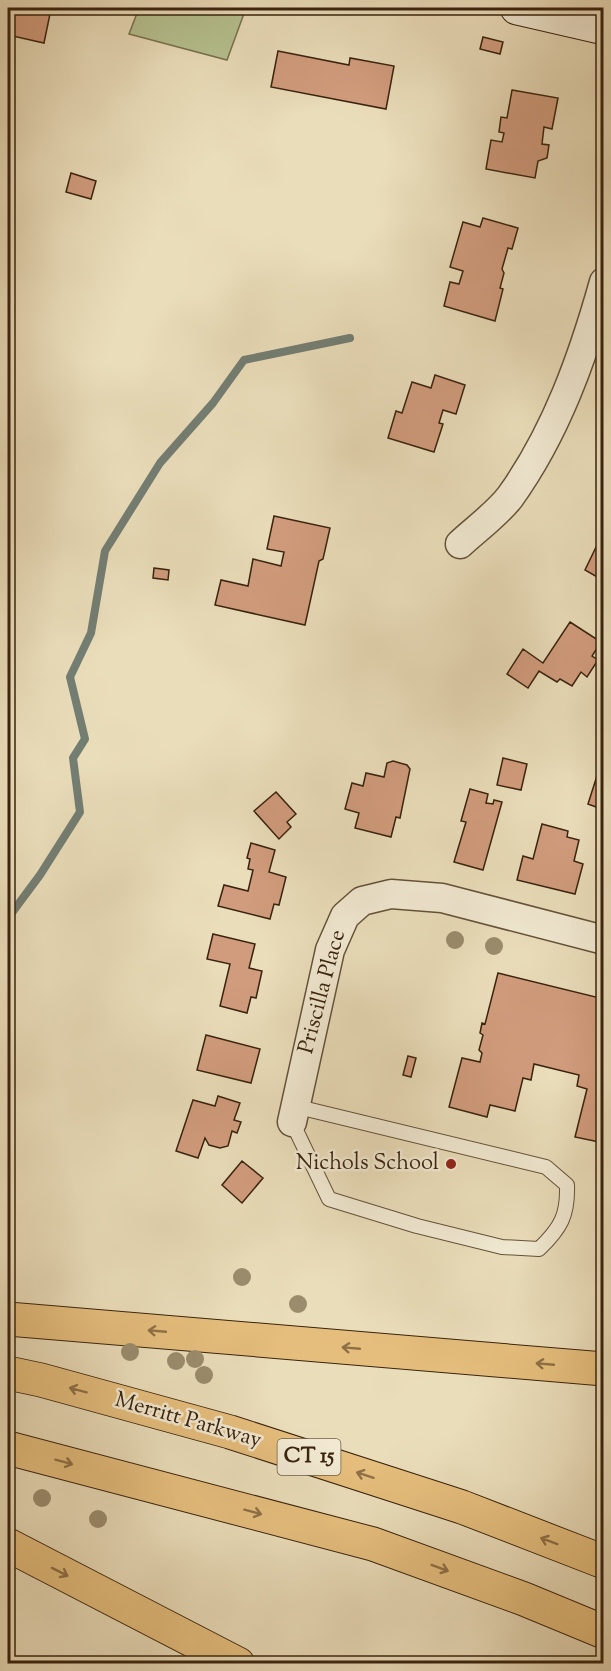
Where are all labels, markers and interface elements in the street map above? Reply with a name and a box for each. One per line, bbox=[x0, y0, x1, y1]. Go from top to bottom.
street label: Priscilla Place bbox=[291, 926, 355, 1058]
place label: Nichols School bbox=[296, 1148, 439, 1180]
marker: Nichols School bbox=[444, 1157, 458, 1171]
one-way arrow bbox=[147, 1326, 167, 1337]
one-way arrow bbox=[341, 1342, 361, 1353]
one-way arrow bbox=[536, 1358, 556, 1369]
one-way arrow bbox=[69, 1384, 88, 1396]
street label: Merritt Parkway bbox=[111, 1385, 265, 1457]
road number: CT 15 bbox=[278, 1439, 340, 1475]
one-way arrow bbox=[54, 1457, 73, 1469]
one-way arrow bbox=[356, 1469, 375, 1480]
one-way arrow bbox=[243, 1507, 262, 1518]
one-way arrow bbox=[540, 1535, 559, 1546]
one-way arrow bbox=[430, 1563, 448, 1574]
one-way arrow bbox=[50, 1566, 68, 1578]

